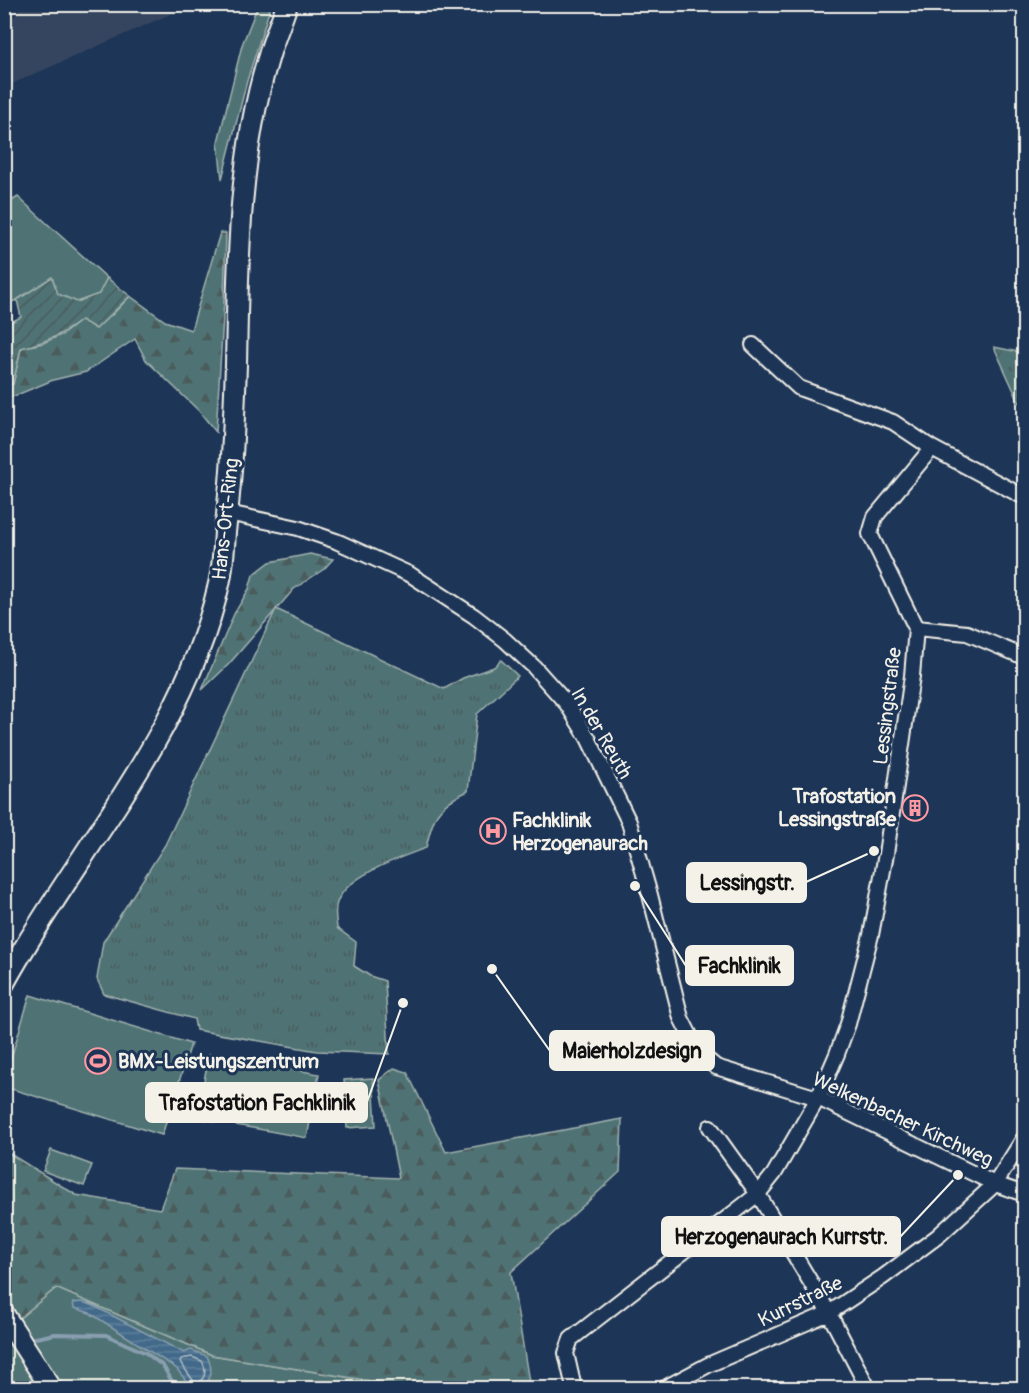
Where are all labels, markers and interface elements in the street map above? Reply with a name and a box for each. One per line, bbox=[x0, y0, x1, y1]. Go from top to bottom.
street label: Hans-Ort-Ring bbox=[207, 457, 244, 581]
street label: Lessingstraße bbox=[868, 646, 907, 766]
street label: In der Reuth bbox=[565, 683, 638, 783]
place label: Trafostation Lessingstraße bbox=[778, 784, 897, 832]
building icon: Trafostation Lessingstraße bbox=[900, 793, 930, 823]
place label: Fachklinik Herzogenaurach bbox=[512, 808, 648, 856]
hospital icon: Fachklinik Herzogenaurach bbox=[478, 816, 508, 846]
callout: Lessingstr. bbox=[687, 863, 806, 902]
text: Lessingstr. bbox=[699, 870, 795, 897]
callout: Fachklinik bbox=[686, 946, 793, 985]
text: Fachklinik bbox=[697, 953, 781, 980]
callout: Maierholzdesign bbox=[550, 1031, 714, 1070]
text: Maierholzdesign bbox=[562, 1038, 702, 1065]
sports icon: BMX-Leistungszentrum bbox=[83, 1046, 113, 1076]
place label: BMX-Leistungszentrum bbox=[118, 1049, 319, 1074]
street label: Welkenbacher Kirchweg bbox=[808, 1067, 997, 1172]
callout: Trafostation Fachklinik bbox=[146, 1083, 367, 1122]
text: Trafostation Fachklinik bbox=[158, 1090, 356, 1117]
callout: Herzogenaurach Kurrstr. bbox=[662, 1217, 900, 1256]
text: Herzogenaurach Kurrstr. bbox=[674, 1224, 888, 1251]
street label: Kurrstraße bbox=[754, 1270, 847, 1333]

